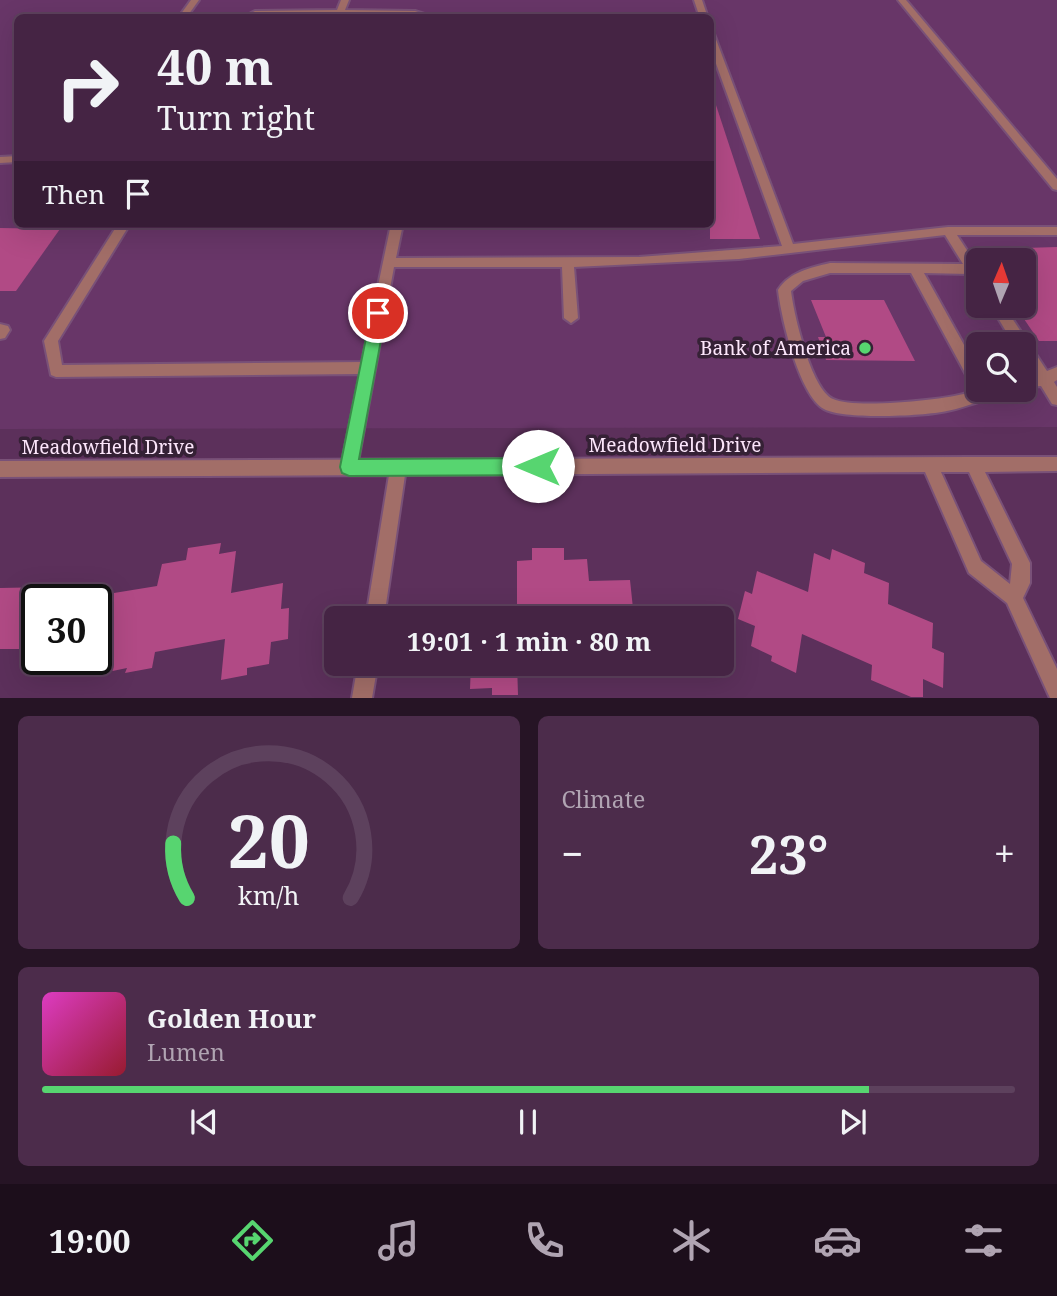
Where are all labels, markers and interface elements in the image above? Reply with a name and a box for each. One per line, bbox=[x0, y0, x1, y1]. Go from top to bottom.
text: 40 m bbox=[157, 33, 273, 99]
icon: right bbox=[42, 42, 133, 133]
text: Turn right bbox=[157, 96, 315, 139]
icon: arrive bbox=[119, 175, 157, 213]
text: Then bbox=[42, 176, 105, 212]
north arrow bbox=[966, 248, 1036, 318]
map controls bbox=[966, 248, 1036, 402]
pin bbox=[348, 283, 408, 343]
icon: arrive bbox=[359, 294, 397, 332]
button: search bbox=[966, 332, 1036, 402]
place label: Bank of America bbox=[700, 335, 851, 361]
marker: Bank of America bbox=[857, 340, 873, 356]
position arrow bbox=[501, 429, 575, 503]
street label: Meadowfield Drive bbox=[589, 432, 761, 458]
street label: Meadowfield Drive bbox=[22, 434, 194, 460]
speed limit sign: 30 bbox=[21, 584, 112, 675]
text: 19:01 · 1 min · 80 m bbox=[407, 623, 651, 659]
text: Climate bbox=[562, 783, 645, 815]
text: 20 bbox=[228, 791, 310, 890]
text: 23° bbox=[749, 818, 828, 889]
text: − bbox=[562, 827, 584, 879]
text: + bbox=[994, 827, 1015, 879]
text: km/h bbox=[238, 878, 300, 912]
text: Golden Hour bbox=[147, 1000, 316, 1036]
text: Lumen bbox=[147, 1036, 225, 1068]
icon: previous bbox=[185, 1103, 223, 1141]
icon: pause bbox=[509, 1103, 547, 1141]
icon: next bbox=[834, 1103, 872, 1141]
icon: directions bbox=[228, 1216, 277, 1265]
icon: music bbox=[374, 1216, 423, 1265]
icon: phone bbox=[520, 1216, 569, 1265]
icon: climate bbox=[667, 1216, 716, 1265]
icon: car bbox=[813, 1216, 862, 1265]
icon: filters bbox=[959, 1216, 1008, 1265]
text: 19:00 bbox=[49, 1219, 131, 1262]

